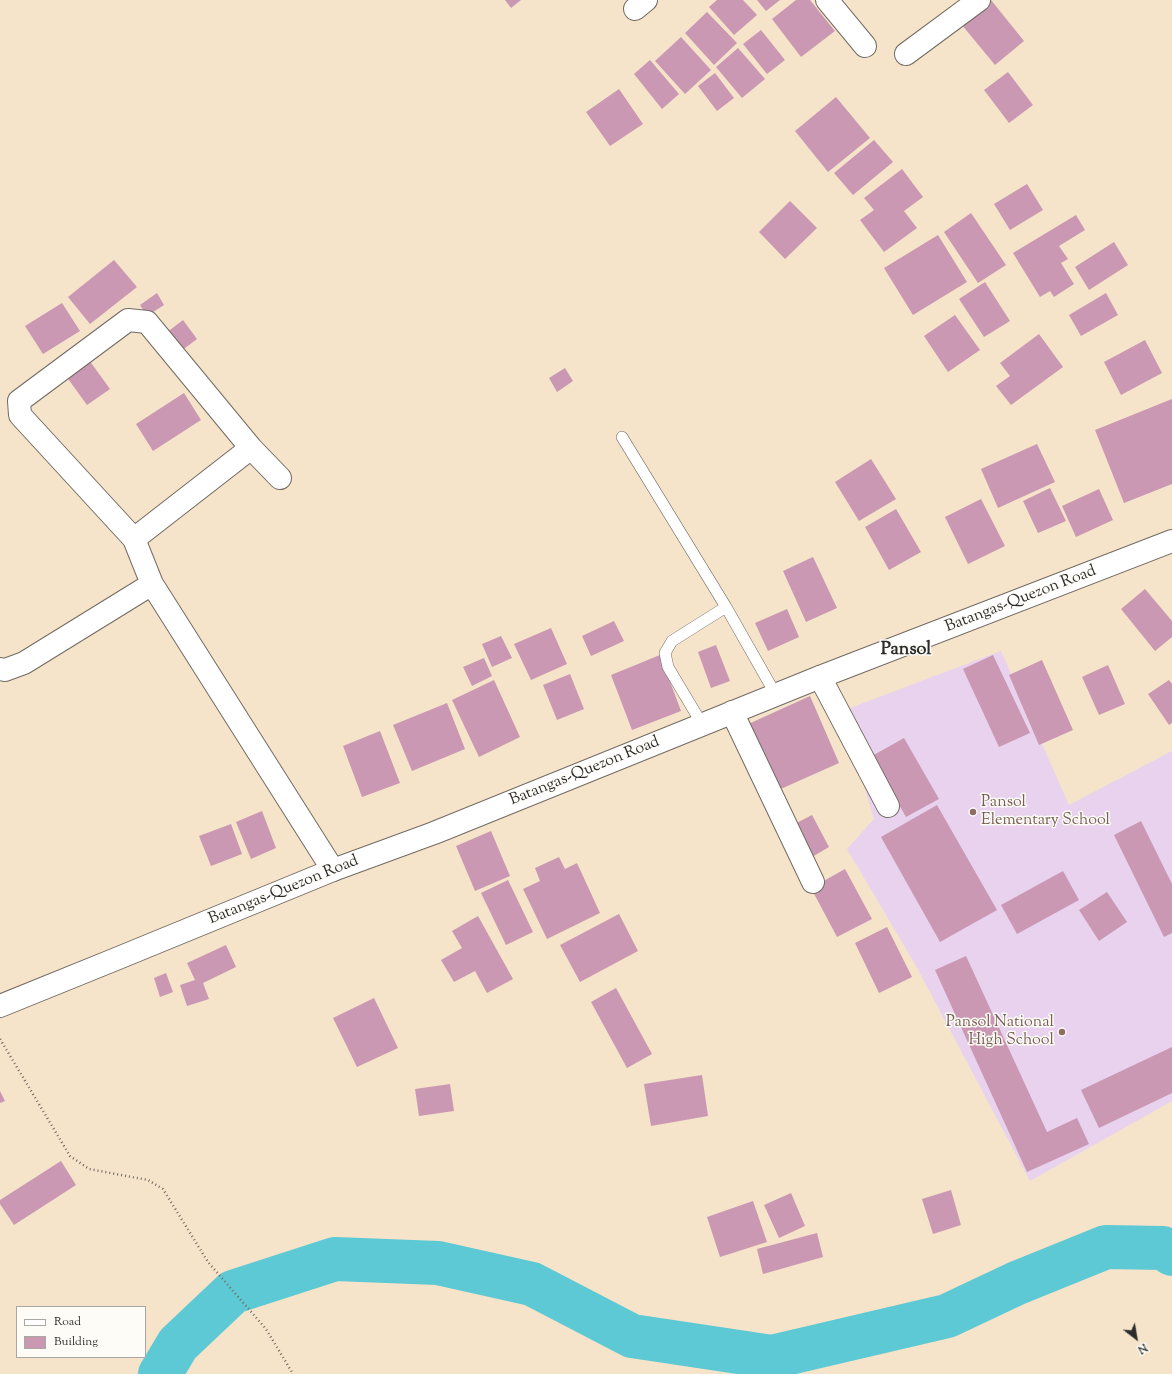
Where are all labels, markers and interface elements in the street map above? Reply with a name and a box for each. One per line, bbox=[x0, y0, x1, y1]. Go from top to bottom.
street label: Batangas-Quezon Road bbox=[943, 562, 1099, 638]
district label: Pansol bbox=[881, 640, 931, 662]
street label: Batangas-Quezon Road bbox=[507, 733, 663, 811]
place label: Pansol Elementary School bbox=[981, 793, 1110, 831]
marker: Pansol Elementary School bbox=[968, 807, 978, 817]
street label: Batangas-Quezon Road bbox=[206, 852, 362, 930]
place label: Pansol National High School bbox=[946, 1013, 1054, 1051]
marker: Pansol National High School bbox=[1057, 1027, 1067, 1037]
legend bbox=[16, 1306, 146, 1358]
text: Road bbox=[54, 1313, 81, 1331]
north arrow bbox=[1116, 1318, 1156, 1358]
text: Building bbox=[54, 1333, 98, 1351]
text: N bbox=[1134, 1339, 1150, 1357]

